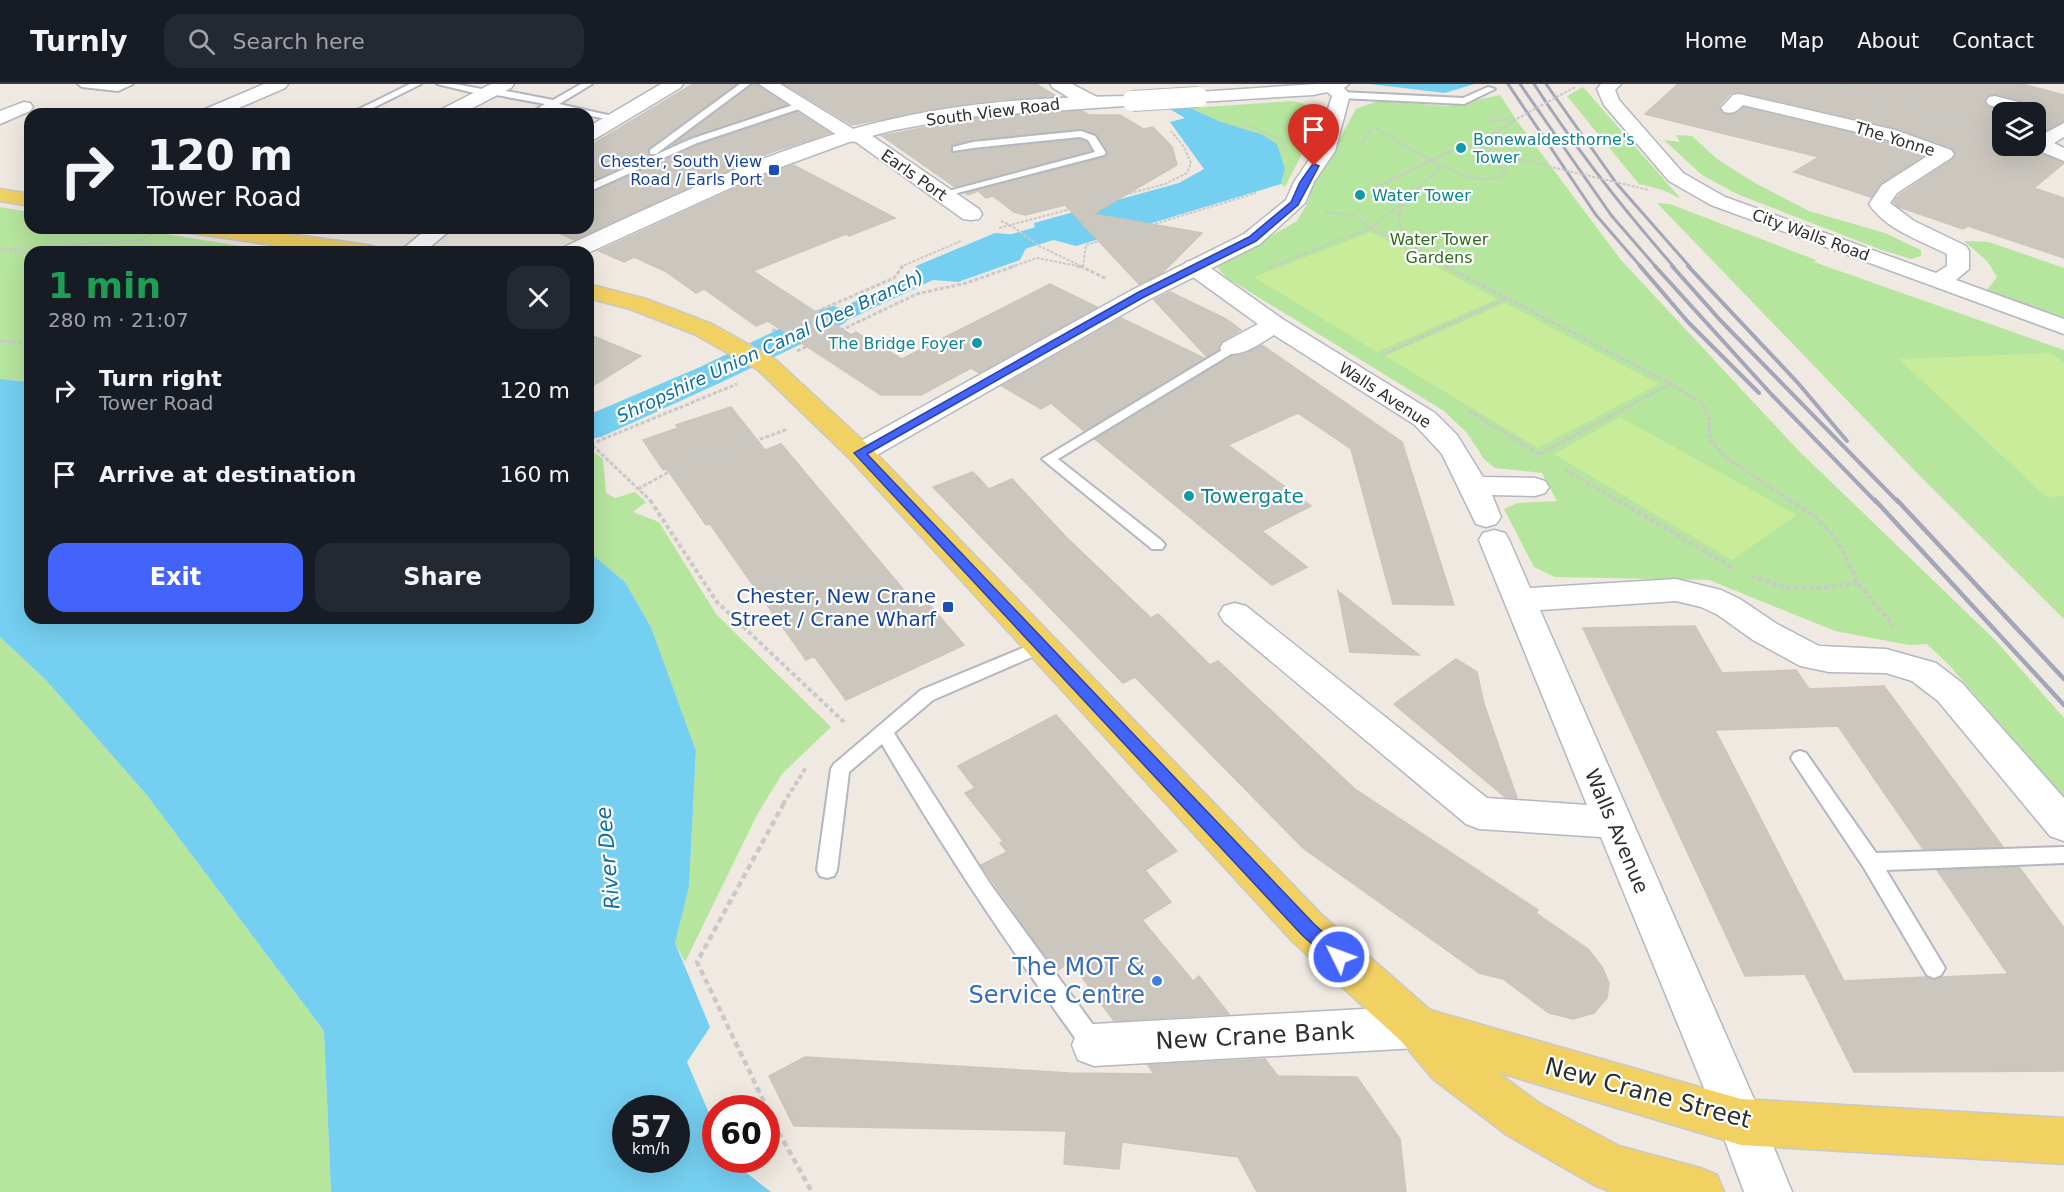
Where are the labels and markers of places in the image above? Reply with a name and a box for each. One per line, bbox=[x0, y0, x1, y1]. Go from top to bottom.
pin bbox=[1288, 104, 1339, 166]
place label: Bonewaldesthorne's Tower bbox=[1472, 130, 1635, 167]
marker: Bonewaldesthorne's Tower bbox=[1454, 141, 1468, 155]
place label: Chester, South View Road / Earls Port bbox=[600, 152, 762, 189]
marker: Chester, South View Road / Earls Port bbox=[767, 163, 781, 177]
place label: Water Tower bbox=[1372, 186, 1471, 205]
marker: Water Tower bbox=[1353, 188, 1367, 202]
place label: The Bridge Foyer bbox=[828, 334, 965, 353]
marker: The Bridge Foyer bbox=[970, 336, 984, 350]
place label: Towergate bbox=[1200, 484, 1304, 508]
marker: Towergate bbox=[1182, 489, 1196, 503]
place label: Chester, New Crane Street / Crane Wharf bbox=[730, 584, 937, 631]
marker: Chester, New Crane Street / Crane Wharf bbox=[941, 600, 955, 614]
place label: The MOT & Service Centre bbox=[968, 953, 1145, 1009]
marker: The MOT & Service Centre bbox=[1150, 974, 1164, 988]

